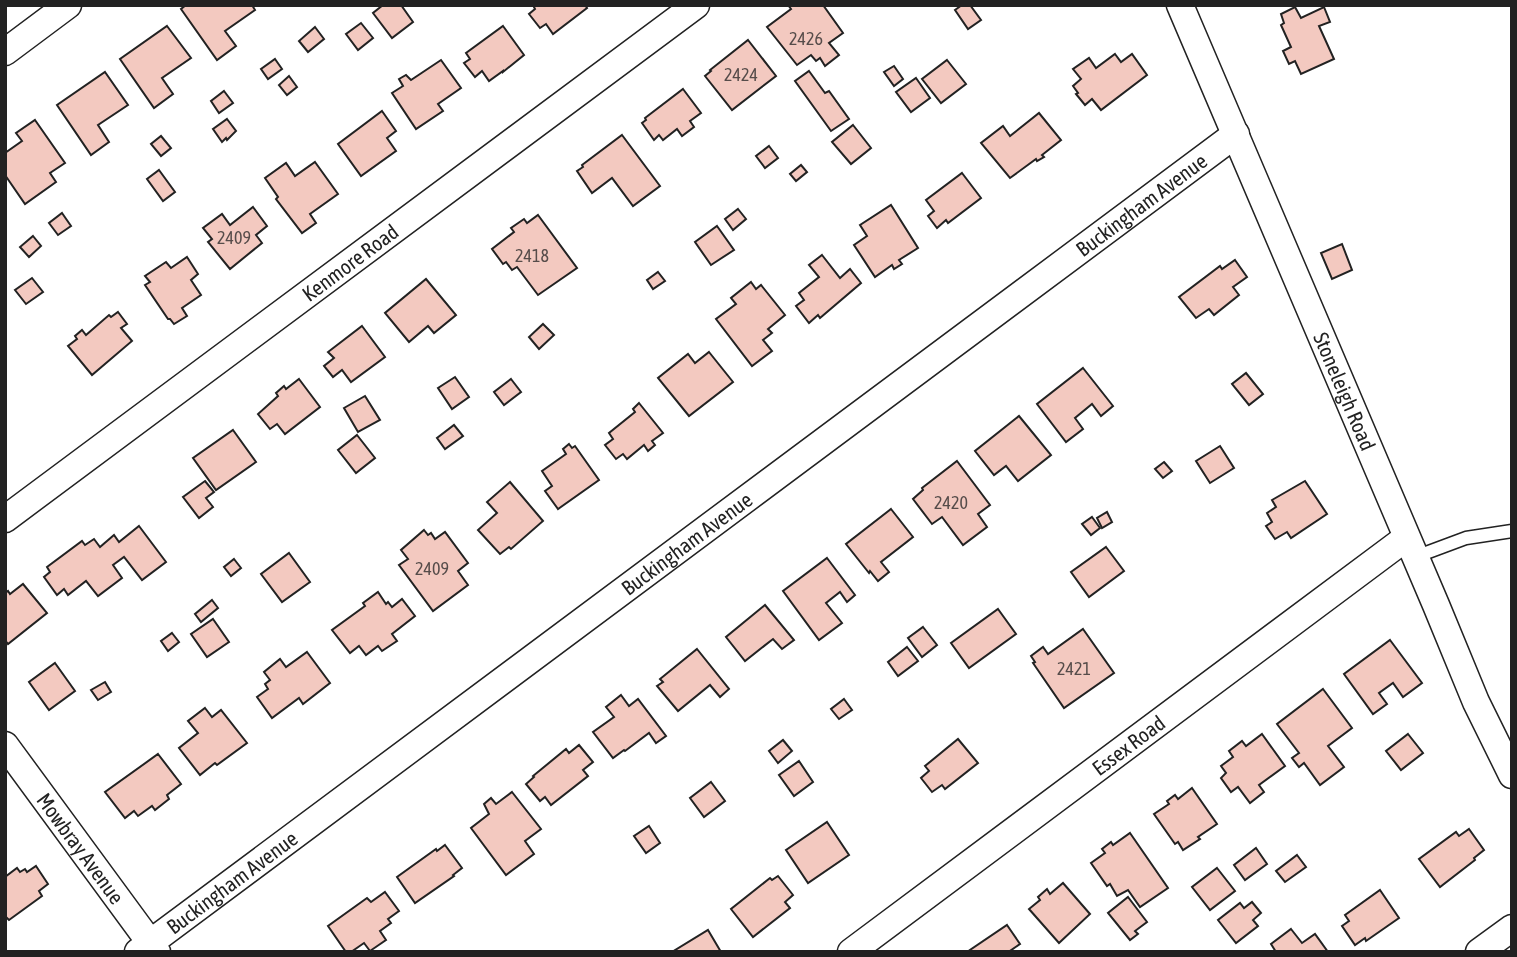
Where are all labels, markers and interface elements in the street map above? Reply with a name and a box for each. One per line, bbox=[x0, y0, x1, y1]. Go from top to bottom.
house number: 2426 bbox=[789, 28, 823, 49]
house number: 2424 bbox=[724, 64, 758, 85]
street label: Buckingham Avenue bbox=[1071, 148, 1211, 261]
street label: Kenmore Road bbox=[297, 219, 403, 306]
house number: 2409 bbox=[217, 227, 251, 248]
house number: 2418 bbox=[515, 245, 549, 266]
street label: Stoneleigh Road bbox=[1309, 329, 1381, 454]
street label: Buckingham Avenue bbox=[616, 487, 757, 600]
house number: 2420 bbox=[934, 492, 968, 513]
house number: 2409 bbox=[415, 558, 449, 579]
house number: 2421 bbox=[1057, 658, 1091, 679]
street label: Essex Road bbox=[1087, 710, 1169, 780]
street label: Mowbray Avenue bbox=[32, 788, 129, 908]
street label: Buckingham Avenue bbox=[162, 826, 302, 939]

